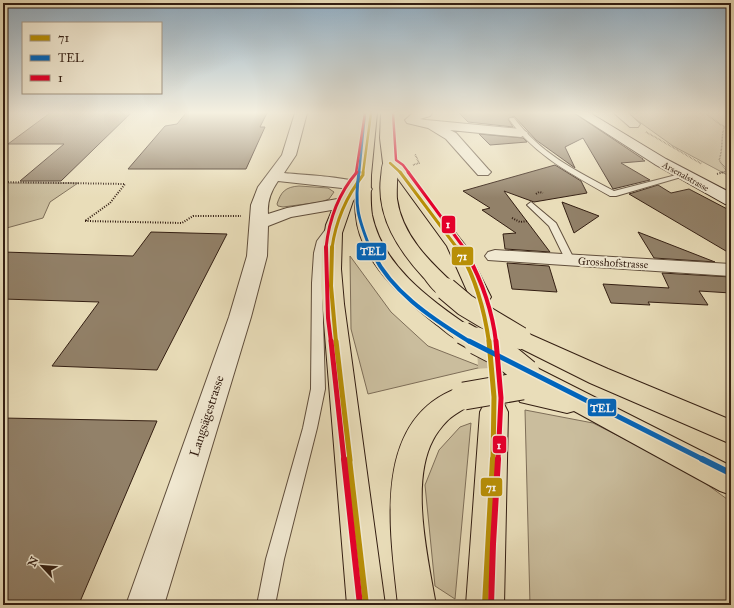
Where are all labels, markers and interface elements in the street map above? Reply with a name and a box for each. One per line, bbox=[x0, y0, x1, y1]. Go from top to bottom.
legend bbox=[22, 22, 162, 94]
text: 71 bbox=[58, 31, 69, 45]
text: TEL bbox=[58, 51, 84, 65]
text: 1 bbox=[58, 71, 63, 85]
street label: Arsenalstrasse bbox=[660, 158, 711, 193]
line badge: 1 bbox=[441, 215, 456, 234]
text: 1 bbox=[446, 218, 451, 231]
line badge: TEL bbox=[356, 242, 387, 261]
text: TEL bbox=[359, 245, 385, 258]
line badge: 71 bbox=[451, 246, 474, 266]
text: 71 bbox=[457, 250, 468, 263]
street label: Grosshofstrasse bbox=[577, 255, 649, 271]
street label: Langsägestrasse bbox=[186, 373, 228, 459]
line badge: TEL bbox=[587, 398, 617, 417]
text: TEL bbox=[589, 402, 615, 415]
line badge: 1 bbox=[492, 435, 507, 454]
text: 1 bbox=[497, 439, 502, 452]
line badge: 71 bbox=[480, 477, 503, 497]
text: 71 bbox=[486, 481, 497, 494]
north arrow bbox=[22, 546, 62, 586]
text: N bbox=[26, 554, 42, 569]

